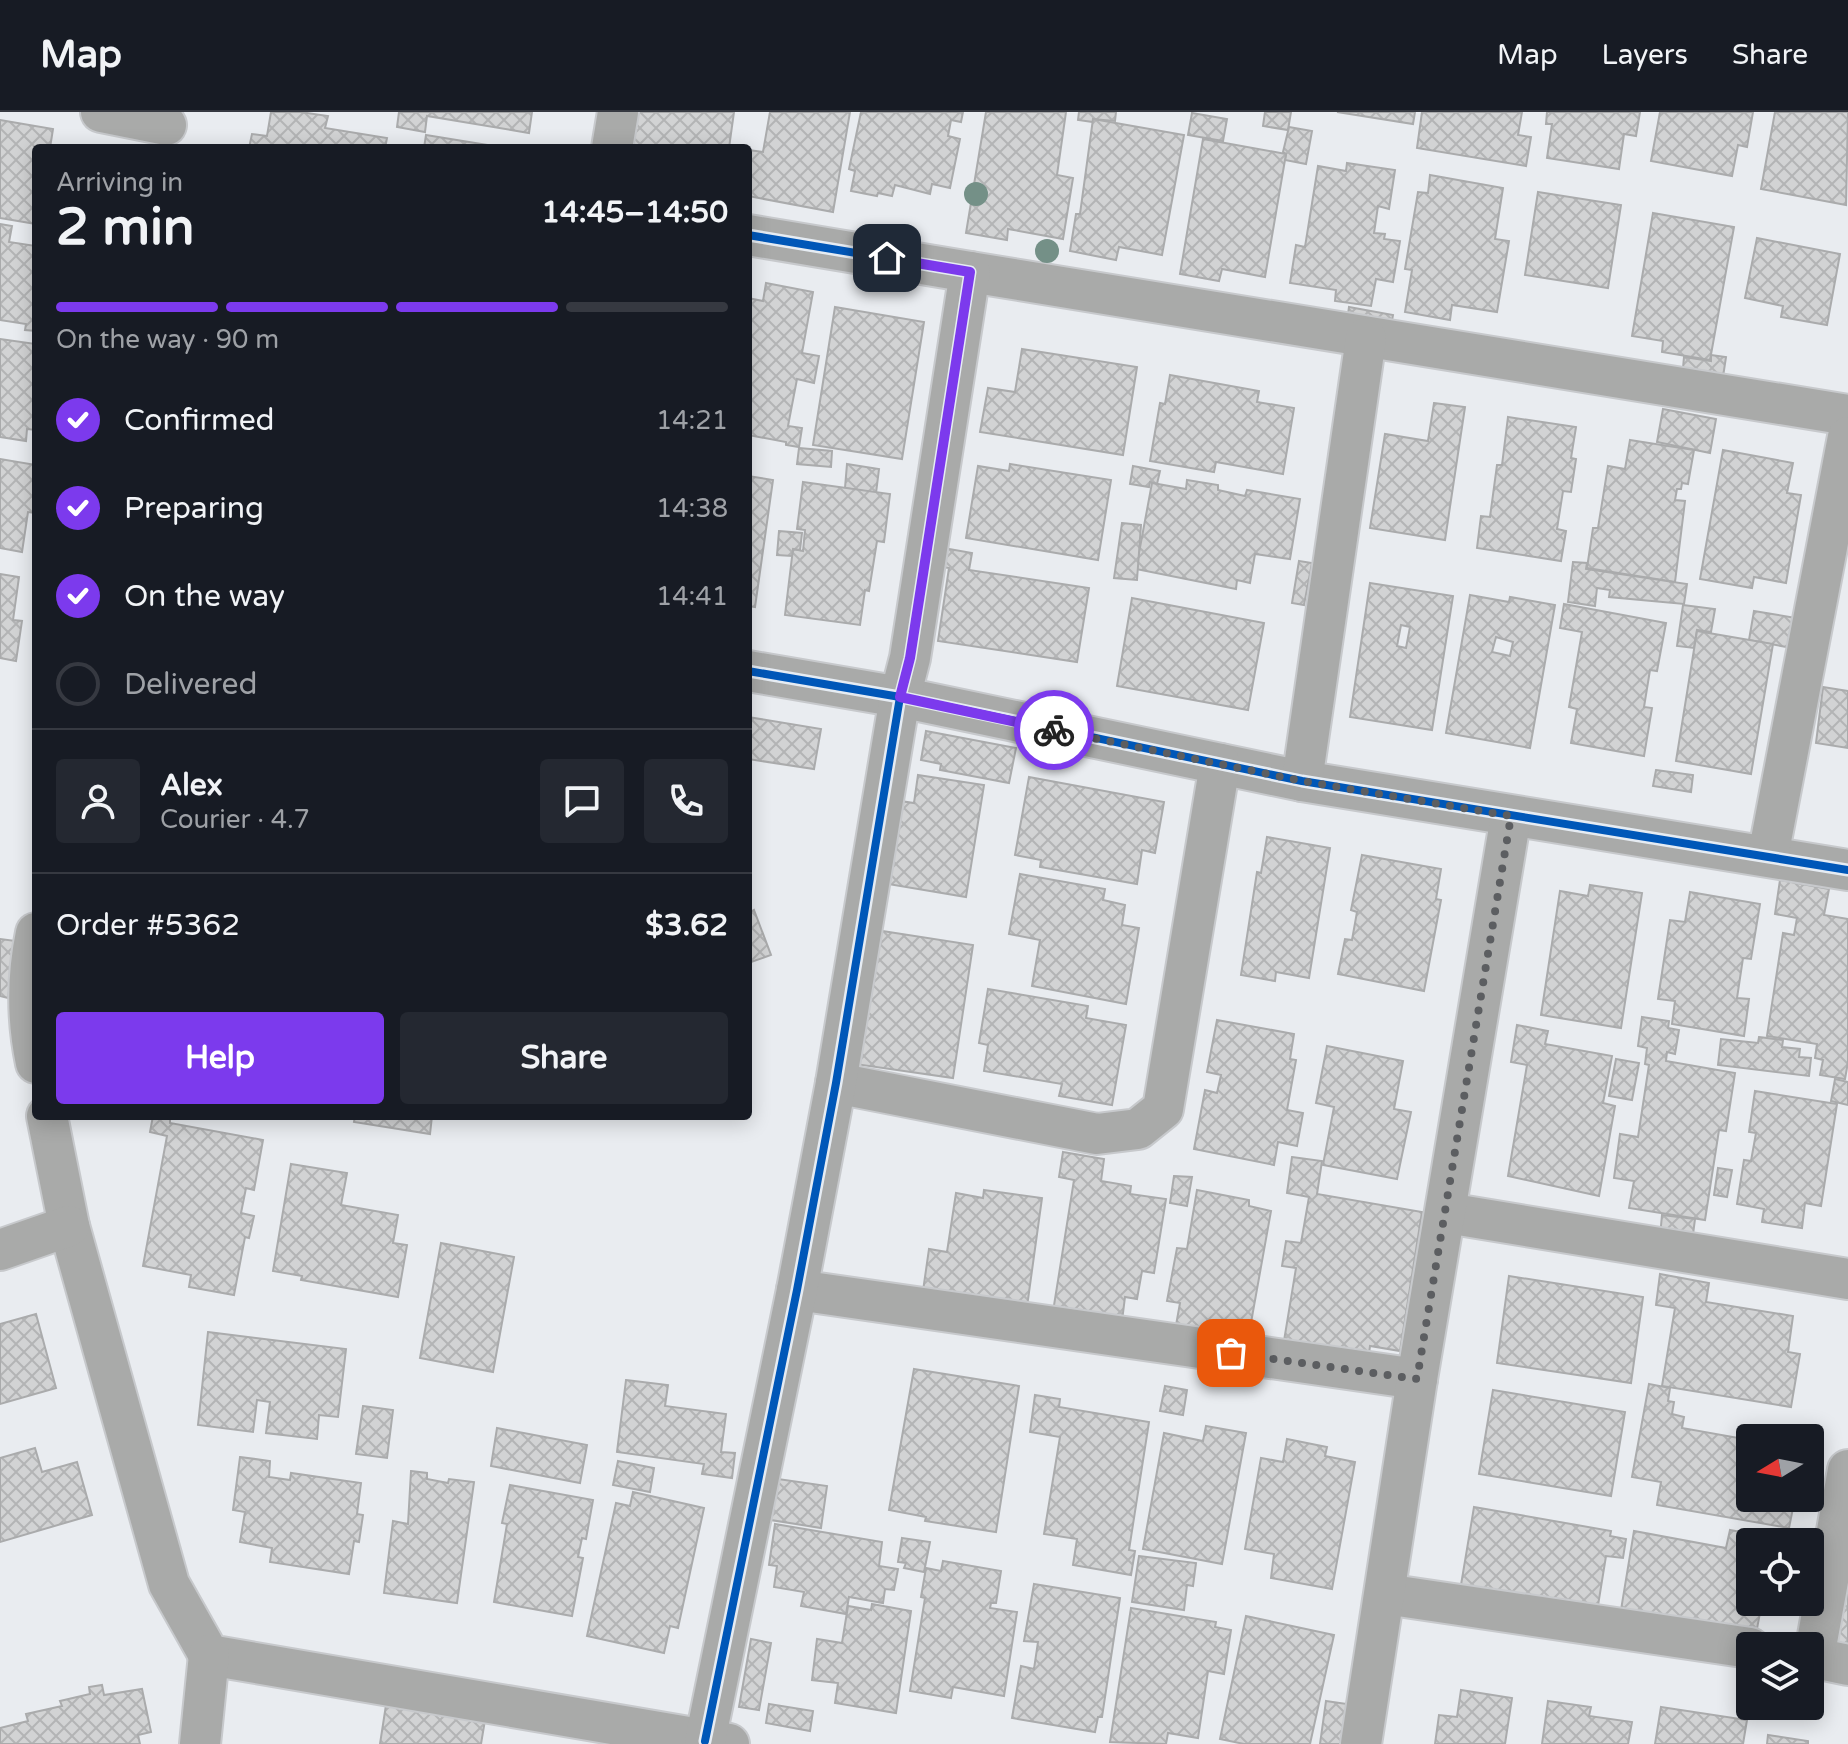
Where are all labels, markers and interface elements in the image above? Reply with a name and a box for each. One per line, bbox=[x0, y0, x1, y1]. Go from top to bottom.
text: Map bbox=[40, 32, 122, 78]
text: Map bbox=[1497, 38, 1558, 72]
text: Layers bbox=[1602, 38, 1688, 72]
text: Share bbox=[1732, 38, 1808, 72]
text: Arriving in bbox=[56, 167, 183, 198]
text: 14:45–14:50 bbox=[541, 194, 728, 231]
text: 2 min bbox=[56, 196, 195, 259]
pin bbox=[853, 224, 921, 292]
icon: home bbox=[865, 236, 909, 280]
text: On the way · 90 m bbox=[56, 324, 279, 355]
icon: check bbox=[56, 398, 100, 442]
text: Confirmed bbox=[124, 402, 275, 439]
text: 14:21 bbox=[656, 405, 728, 436]
icon: check bbox=[56, 486, 100, 530]
text: Preparing bbox=[124, 490, 264, 527]
text: 14:38 bbox=[656, 493, 728, 524]
icon: check bbox=[56, 574, 100, 618]
text: On the way bbox=[124, 578, 285, 615]
text: 14:41 bbox=[656, 581, 728, 612]
text: Delivered bbox=[124, 666, 258, 703]
courier bbox=[1014, 690, 1094, 770]
icon: bike bbox=[1032, 708, 1076, 752]
button: person bbox=[56, 759, 140, 843]
button: chat bbox=[540, 759, 624, 843]
button: phone bbox=[644, 759, 728, 843]
text: Alex bbox=[160, 767, 223, 804]
text: Courier · 4.7 bbox=[160, 804, 310, 835]
text: Order #5362 bbox=[56, 907, 240, 944]
text: $3.62 bbox=[645, 907, 728, 944]
button: Help bbox=[56, 1012, 384, 1104]
button: Share bbox=[400, 1012, 728, 1104]
pin bbox=[1197, 1319, 1265, 1387]
icon: bag bbox=[1209, 1331, 1253, 1375]
north arrow bbox=[1736, 1424, 1824, 1512]
map controls bbox=[1736, 1424, 1824, 1720]
button: locate bbox=[1736, 1528, 1824, 1616]
button: layers bbox=[1736, 1632, 1824, 1720]

